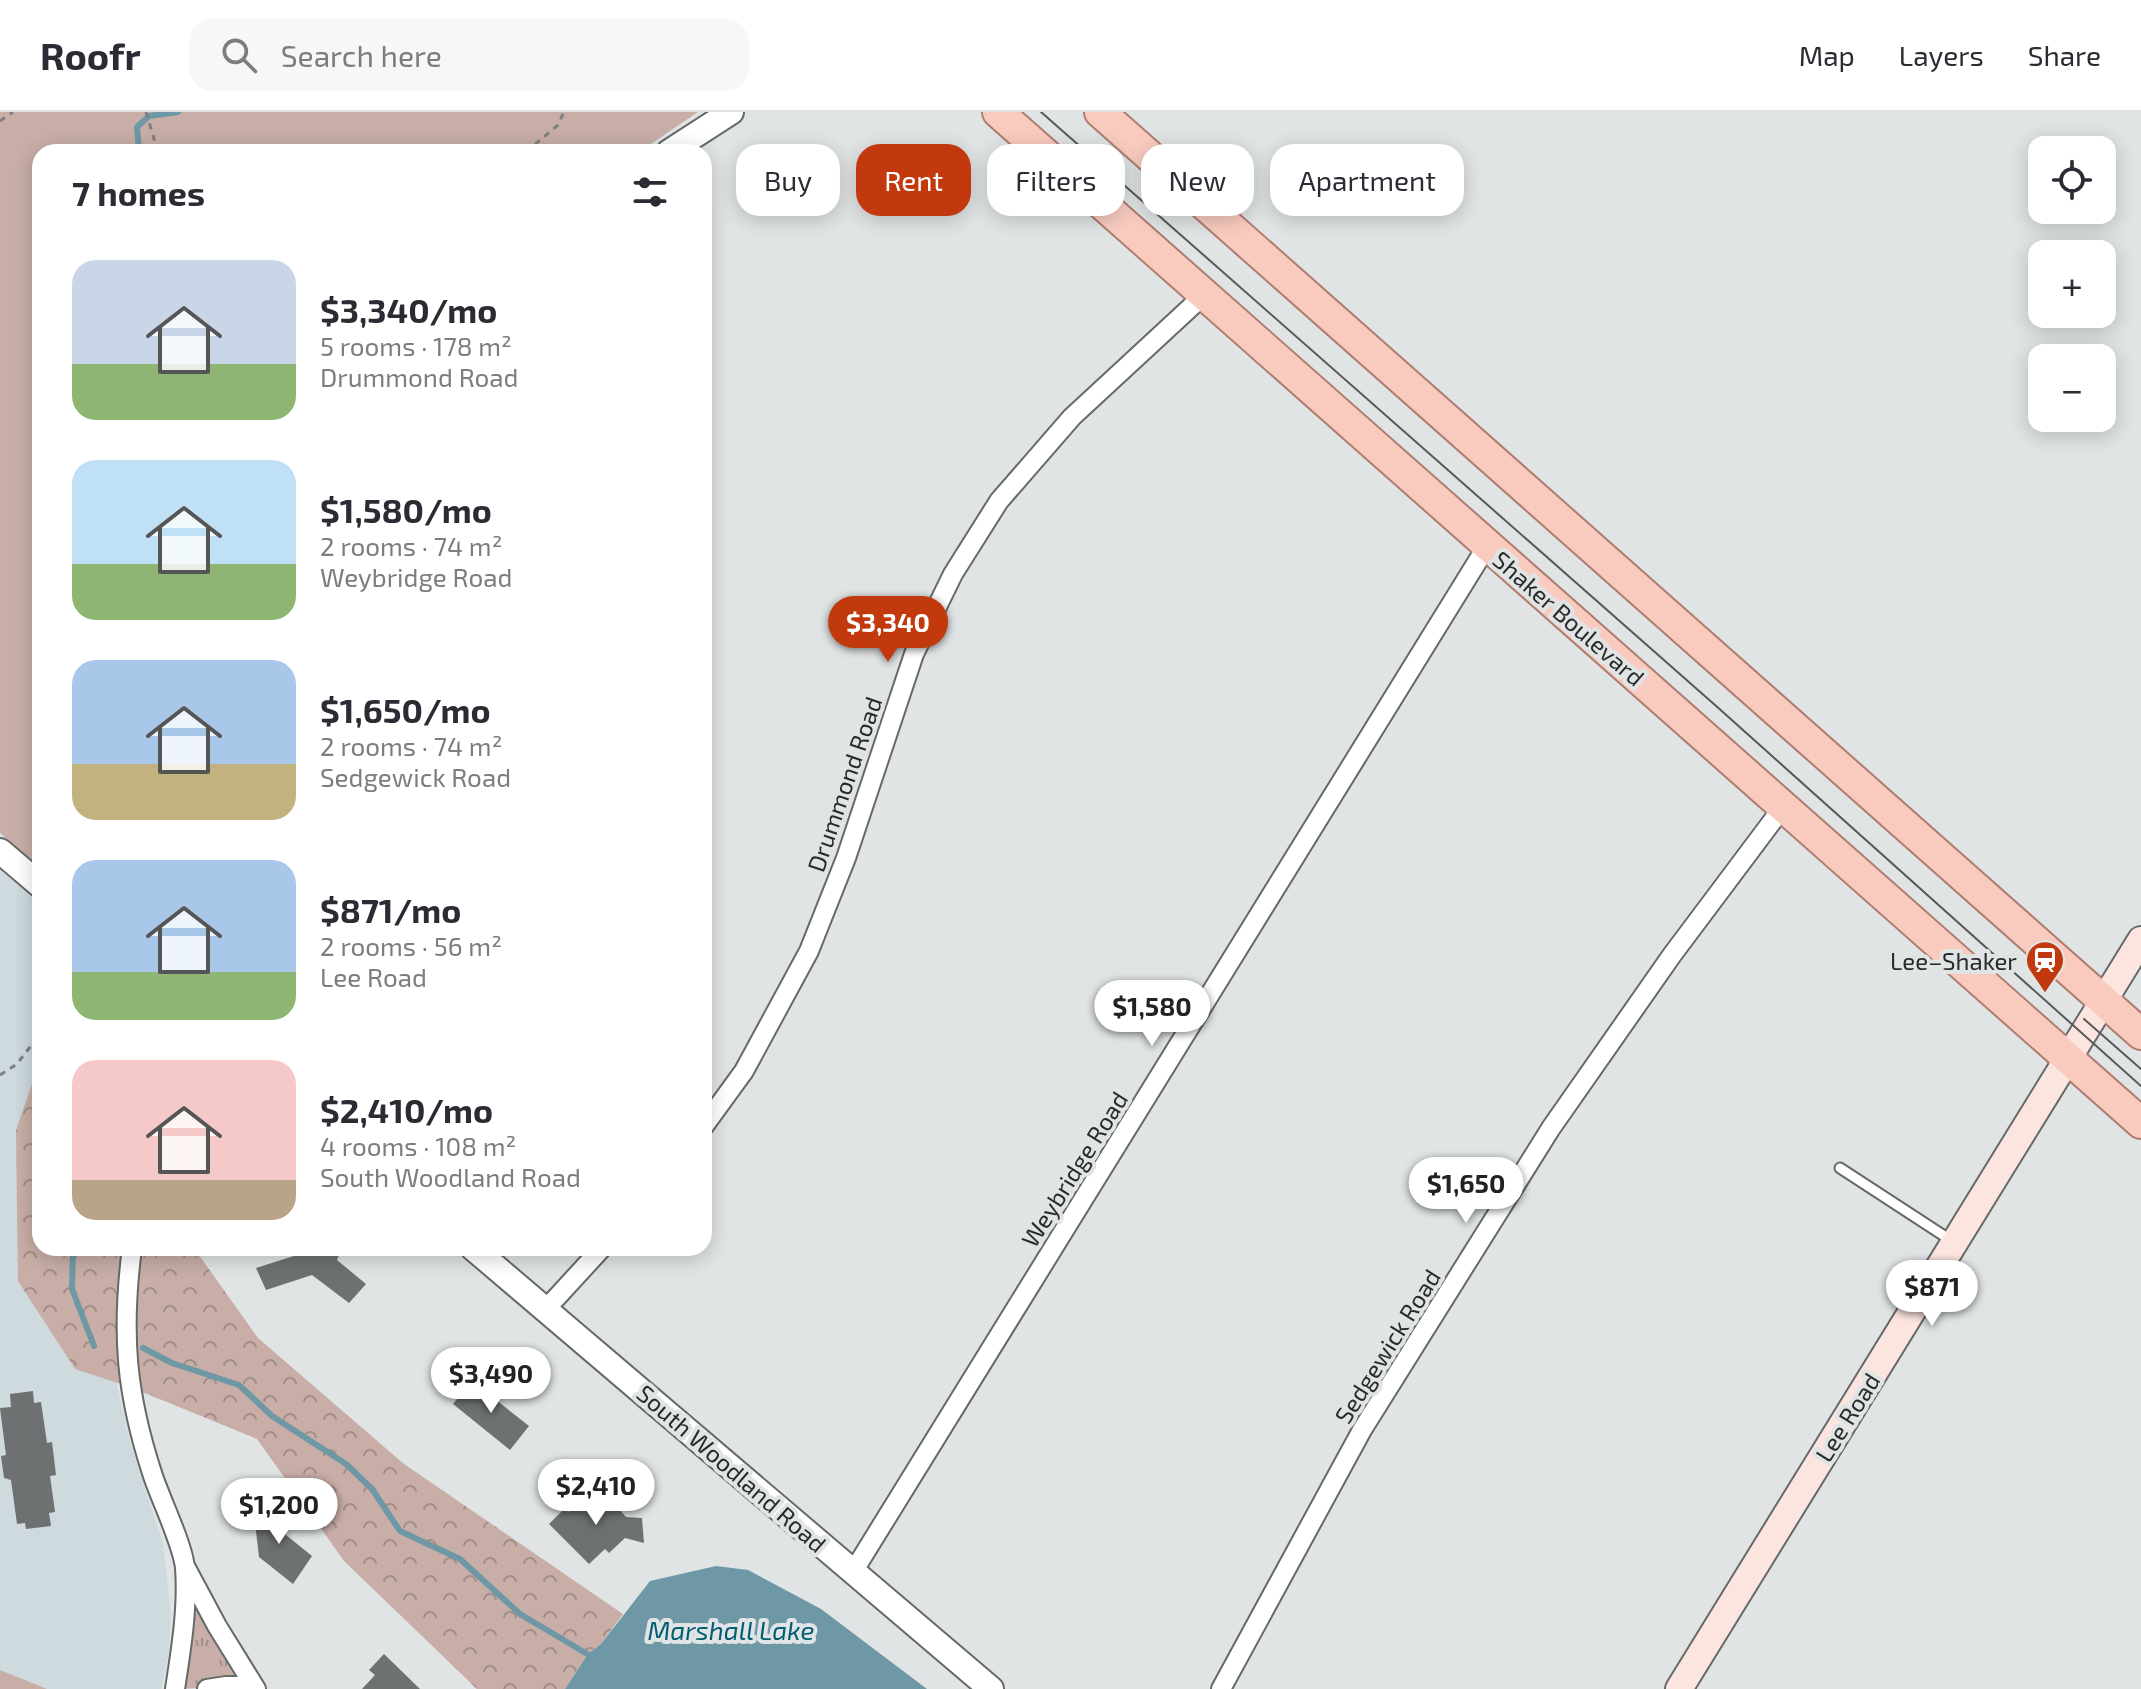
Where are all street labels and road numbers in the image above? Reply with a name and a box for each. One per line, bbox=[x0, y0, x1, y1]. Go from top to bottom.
street label: Shaker Boulevard bbox=[1487, 544, 1651, 692]
street label: Drummond Road bbox=[800, 693, 888, 875]
street label: Weybridge Road bbox=[1015, 1086, 1133, 1252]
street label: Sedgewick Road bbox=[1328, 1264, 1446, 1428]
street label: Lee Road bbox=[1809, 1367, 1885, 1467]
street label: South Woodland Road bbox=[632, 1378, 832, 1558]

